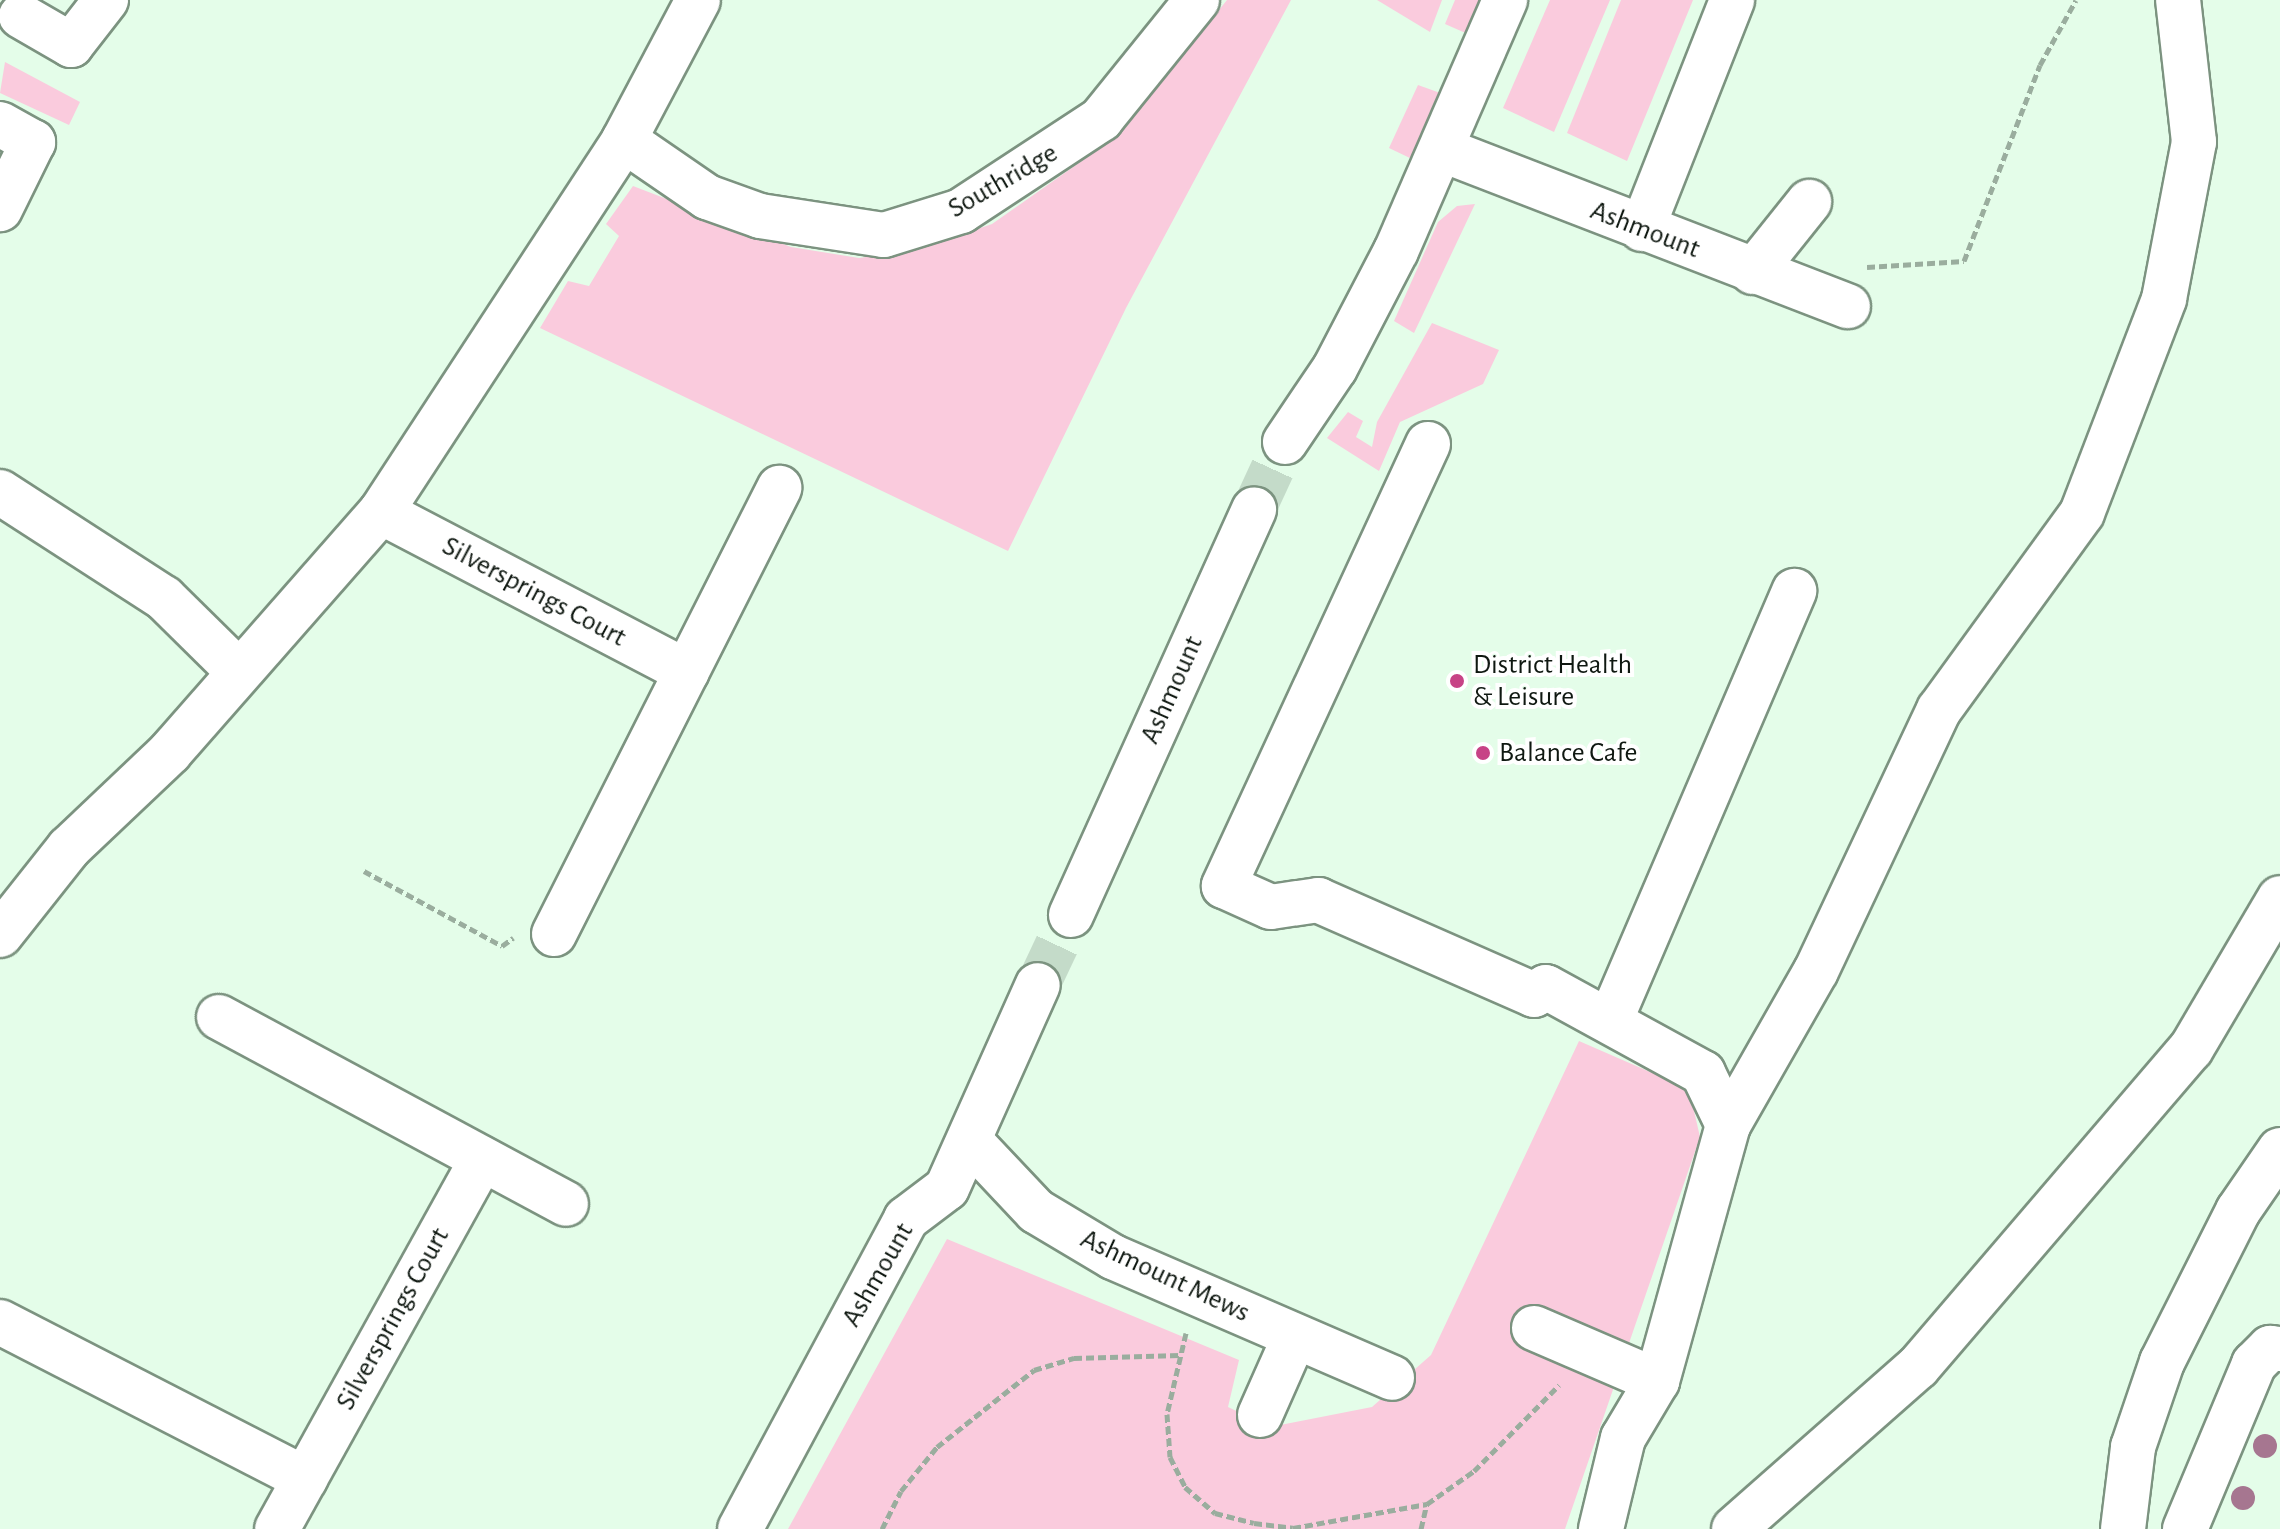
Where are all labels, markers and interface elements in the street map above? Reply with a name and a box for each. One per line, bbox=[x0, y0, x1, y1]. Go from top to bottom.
street label: Southridge bbox=[942, 136, 1064, 226]
street label: Ashmount bbox=[1586, 194, 1704, 266]
street label: Silversprings Court bbox=[436, 529, 632, 655]
street label: Ashmount bbox=[1133, 631, 1211, 749]
place label: District Health & Leisure bbox=[1473, 648, 1632, 714]
marker: District Health & Leisure bbox=[1448, 672, 1466, 690]
place label: Balance Cafe bbox=[1499, 736, 1637, 770]
marker: Balance Cafe bbox=[1474, 744, 1492, 762]
street label: Ashmount bbox=[835, 1217, 921, 1333]
street label: Silversprings Court bbox=[329, 1222, 457, 1416]
street label: Ashmount Mews bbox=[1075, 1222, 1255, 1330]

